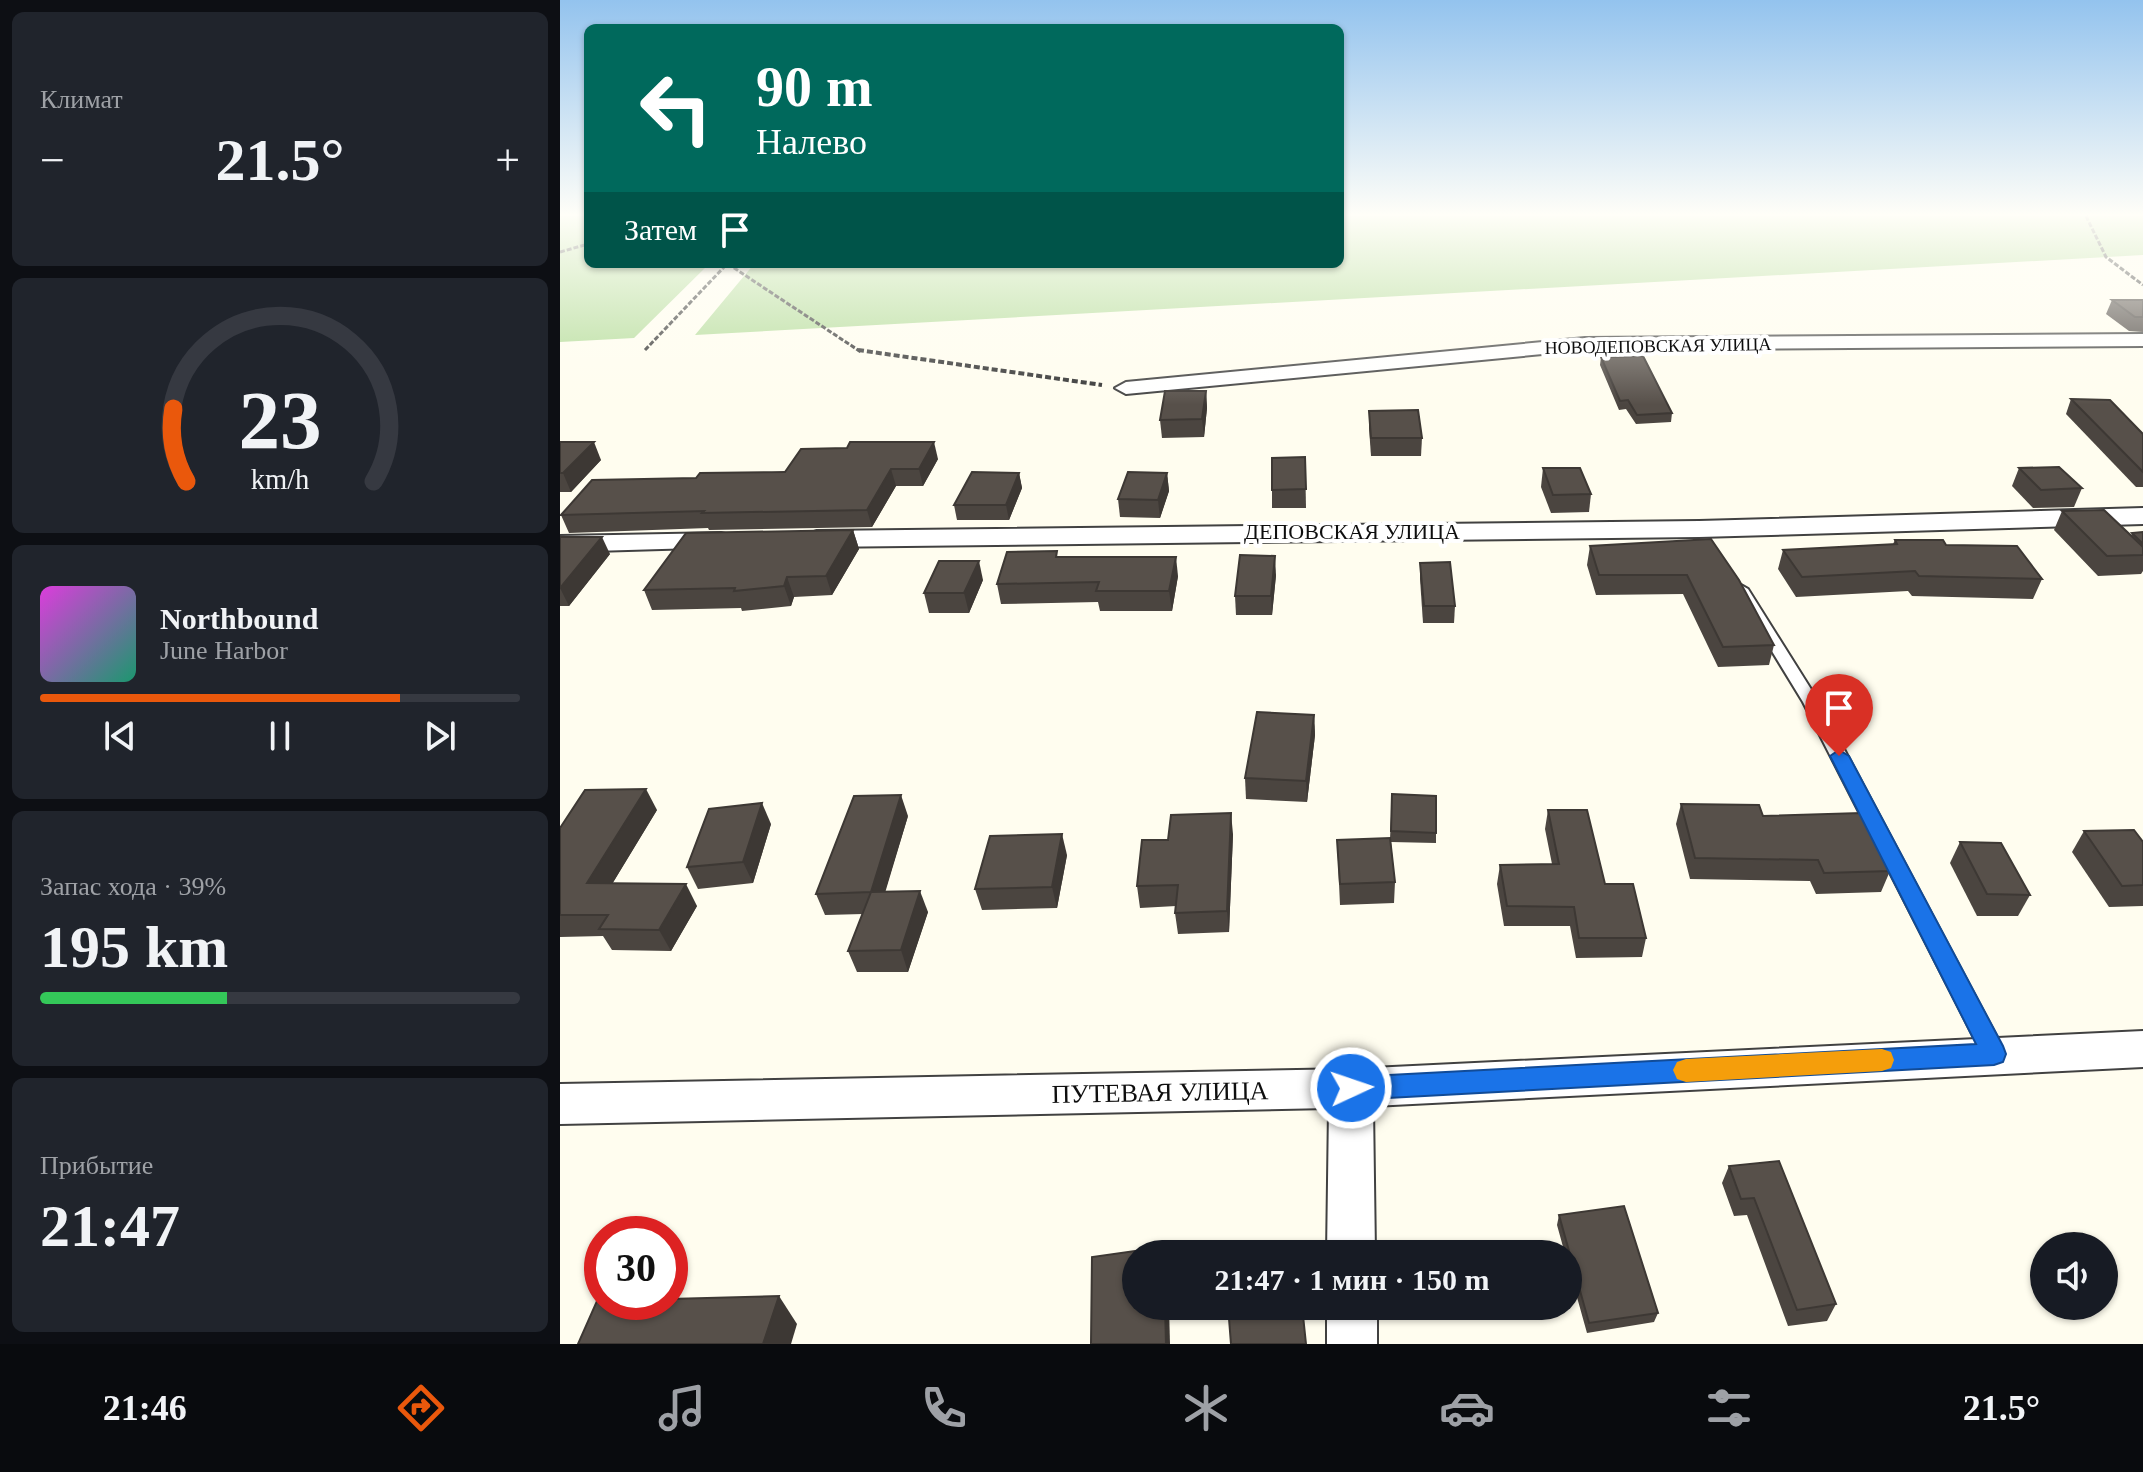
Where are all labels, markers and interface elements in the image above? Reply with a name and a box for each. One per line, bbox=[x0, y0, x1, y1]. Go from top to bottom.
icon: left bbox=[624, 56, 728, 160]
text: 90 m bbox=[756, 56, 873, 118]
text: Климат bbox=[40, 85, 123, 114]
text: Налево bbox=[756, 122, 867, 162]
text: 21.5° bbox=[216, 127, 345, 193]
text: − bbox=[40, 136, 65, 185]
text: + bbox=[495, 136, 520, 185]
icon: arrive bbox=[713, 208, 757, 252]
text: Затем bbox=[624, 213, 697, 246]
street label: НОВОДЕПОВСКАЯ УЛИЦА bbox=[1544, 334, 1772, 358]
text: 23 bbox=[238, 373, 322, 465]
text: km/h bbox=[251, 464, 309, 495]
street label: ДЕПОВСКАЯ УЛИЦА bbox=[1244, 519, 1460, 544]
text: Northbound bbox=[160, 602, 318, 635]
text: June Harbor bbox=[160, 636, 288, 665]
pin bbox=[1805, 674, 1873, 756]
icon: arrive bbox=[1817, 686, 1861, 730]
icon: previous bbox=[98, 714, 142, 758]
icon: pause bbox=[258, 714, 302, 758]
icon: next bbox=[418, 714, 462, 758]
text: Запас хода · 39% bbox=[40, 872, 226, 901]
text: 195 km bbox=[40, 914, 228, 980]
position arrow bbox=[1309, 1046, 1393, 1130]
street label: ПУТЕВАЯ УЛИЦА bbox=[1051, 1076, 1269, 1109]
text: Прибытие bbox=[40, 1151, 153, 1180]
text: 21:47 bbox=[40, 1193, 180, 1259]
speed limit sign: 30 bbox=[584, 1216, 688, 1320]
map controls bbox=[2030, 1232, 2118, 1320]
button: sound bbox=[2030, 1232, 2118, 1320]
text: 21:47 · 1 мин · 150 m bbox=[1215, 1263, 1490, 1296]
icon: directions bbox=[393, 1380, 449, 1436]
icon: music bbox=[654, 1380, 710, 1436]
icon: phone bbox=[916, 1380, 972, 1436]
icon: climate bbox=[1178, 1380, 1234, 1436]
icon: car bbox=[1439, 1380, 1495, 1436]
icon: filters bbox=[1701, 1380, 1757, 1436]
text: 21:46 bbox=[103, 1388, 187, 1428]
text: 21.5° bbox=[1963, 1388, 2040, 1428]

